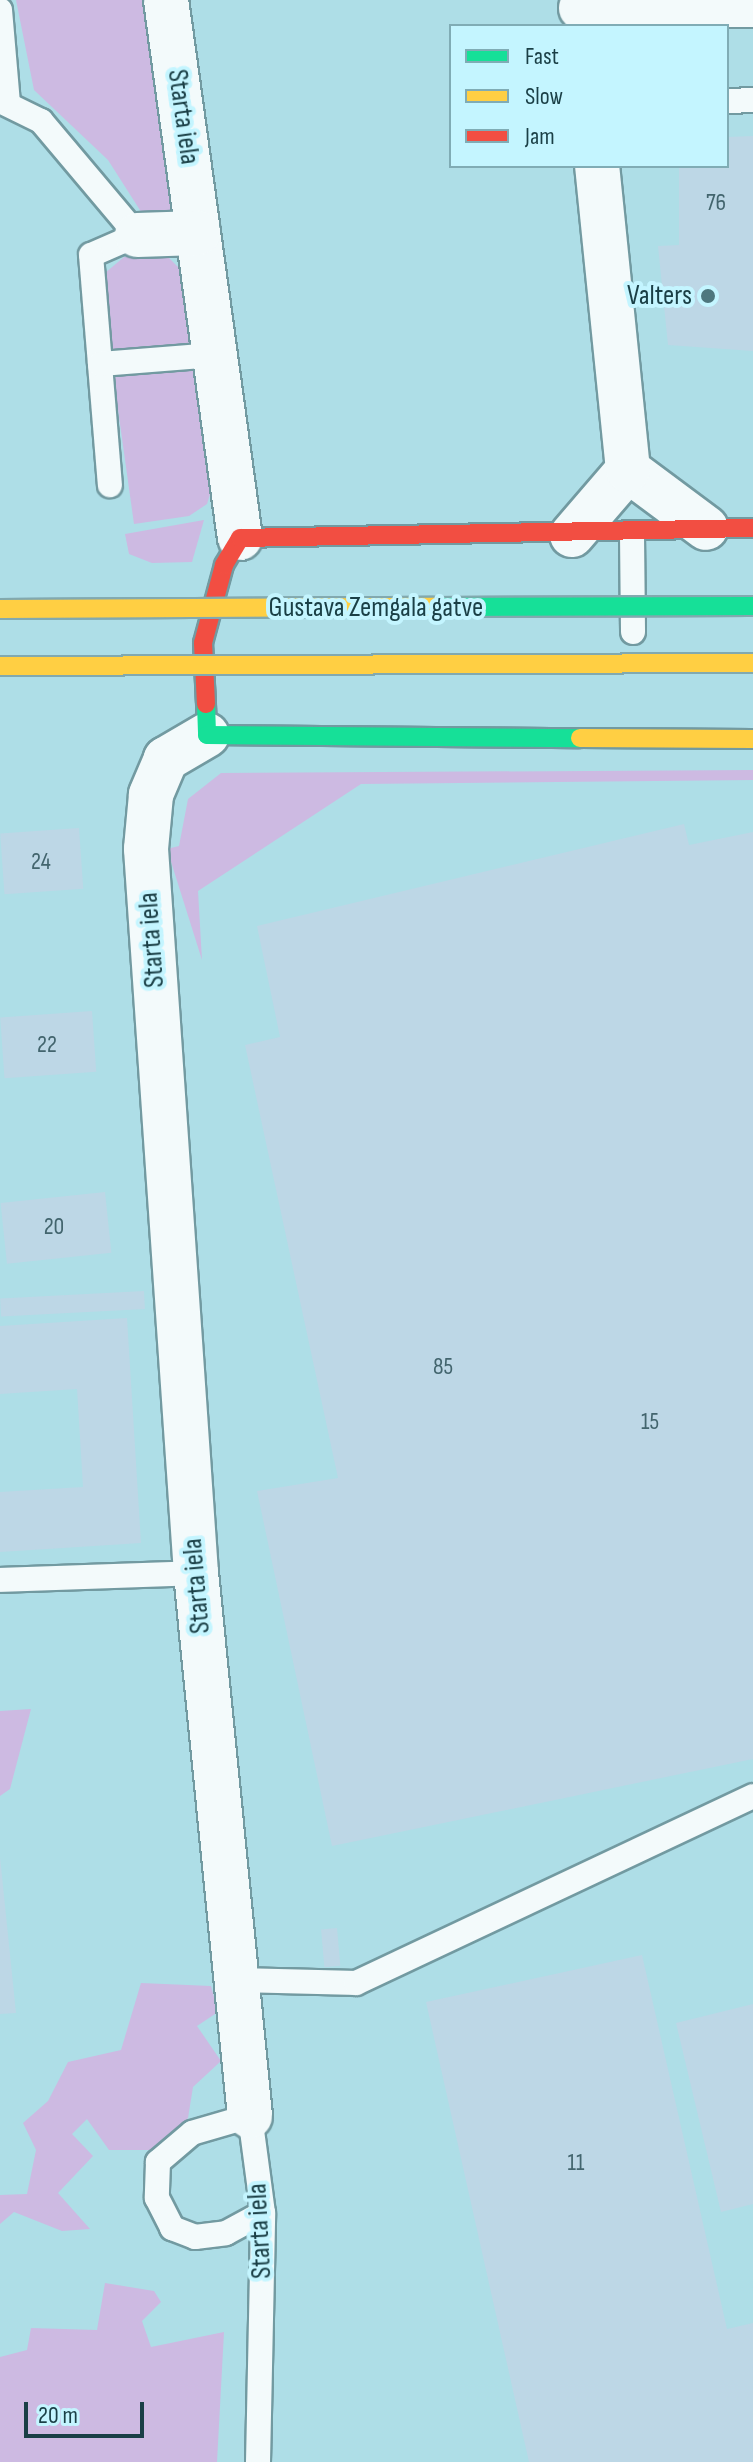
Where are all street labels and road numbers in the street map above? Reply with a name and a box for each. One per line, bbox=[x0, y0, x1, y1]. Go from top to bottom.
street label: Starta iela bbox=[160, 67, 206, 167]
street label: Gustava Zemgala gatve bbox=[269, 591, 483, 625]
street label: Starta iela bbox=[132, 891, 172, 989]
street label: Starta iela bbox=[176, 1537, 218, 1635]
street label: Starta iela bbox=[241, 2182, 279, 2280]

